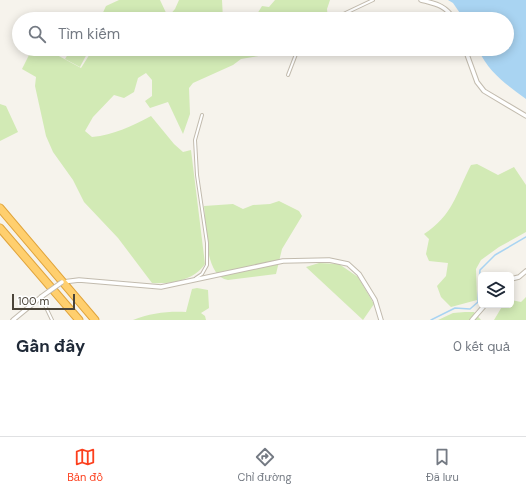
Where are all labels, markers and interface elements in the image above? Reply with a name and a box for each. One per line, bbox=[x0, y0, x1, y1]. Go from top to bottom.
search box bbox=[12, 12, 514, 56]
icon: search bbox=[26, 23, 48, 45]
text: Tìm kiếm bbox=[58, 24, 120, 44]
map controls bbox=[478, 272, 514, 308]
button: layers bbox=[478, 272, 514, 308]
scale bar bbox=[12, 292, 75, 311]
text: 100 m bbox=[18, 294, 49, 308]
text: Gần đây bbox=[16, 335, 85, 357]
text: 0 kết quả bbox=[453, 338, 510, 355]
tab: Bản đồ bbox=[67, 446, 103, 484]
tab: Chỉ đường bbox=[238, 446, 292, 484]
tab: Đã lưu bbox=[426, 446, 459, 484]

